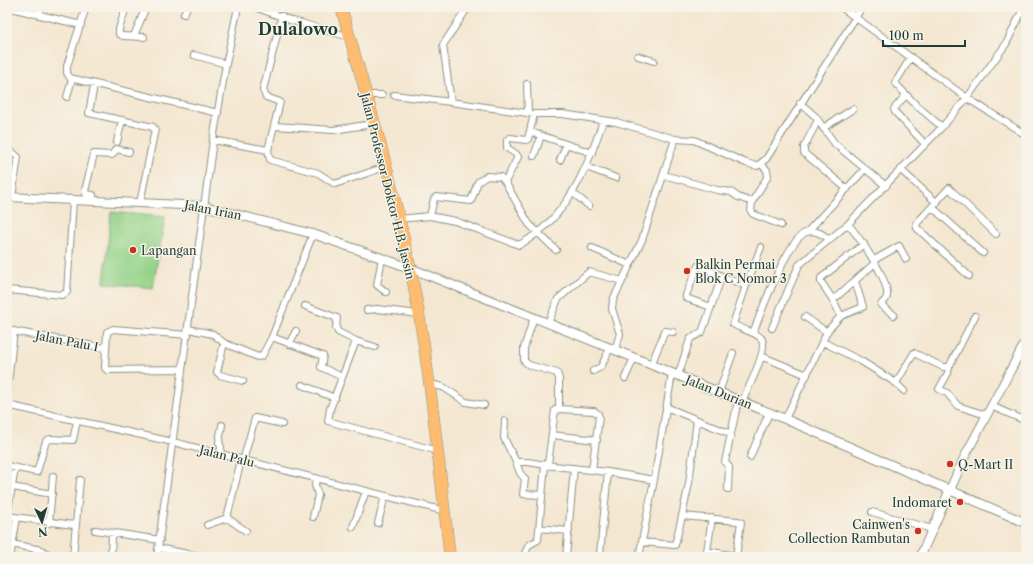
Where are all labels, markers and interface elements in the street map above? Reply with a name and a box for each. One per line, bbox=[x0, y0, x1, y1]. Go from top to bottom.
district label: Dulalowo bbox=[258, 19, 338, 39]
scale bar bbox=[883, 22, 965, 48]
text: 100 m bbox=[889, 28, 924, 43]
street label: Jalan Professor Doktor H.B. Jassin bbox=[357, 89, 419, 281]
street label: Jalan Irian bbox=[181, 197, 243, 223]
place label: Lapangan bbox=[141, 243, 197, 258]
marker: Lapangan bbox=[128, 245, 138, 255]
place label: Balkin Permai Blok C Nomor 3 bbox=[695, 257, 787, 286]
marker: Balkin Permai Blok C Nomor 3 bbox=[682, 266, 692, 276]
street label: Jalan Palu I bbox=[32, 327, 100, 354]
street label: Jalan Durian bbox=[682, 371, 755, 412]
street label: Jalan Palu bbox=[196, 441, 257, 470]
place label: Q-Mart II bbox=[958, 457, 1013, 472]
marker: Q-Mart II bbox=[945, 459, 955, 469]
place label: Indomaret bbox=[892, 495, 953, 510]
marker: Indomaret bbox=[955, 497, 965, 507]
north arrow bbox=[22, 502, 62, 542]
place label: Cainwen's Collection Rambutan bbox=[788, 517, 910, 546]
text: N bbox=[37, 525, 48, 539]
marker: Cainwen's Collection Rambutan bbox=[913, 526, 923, 536]

